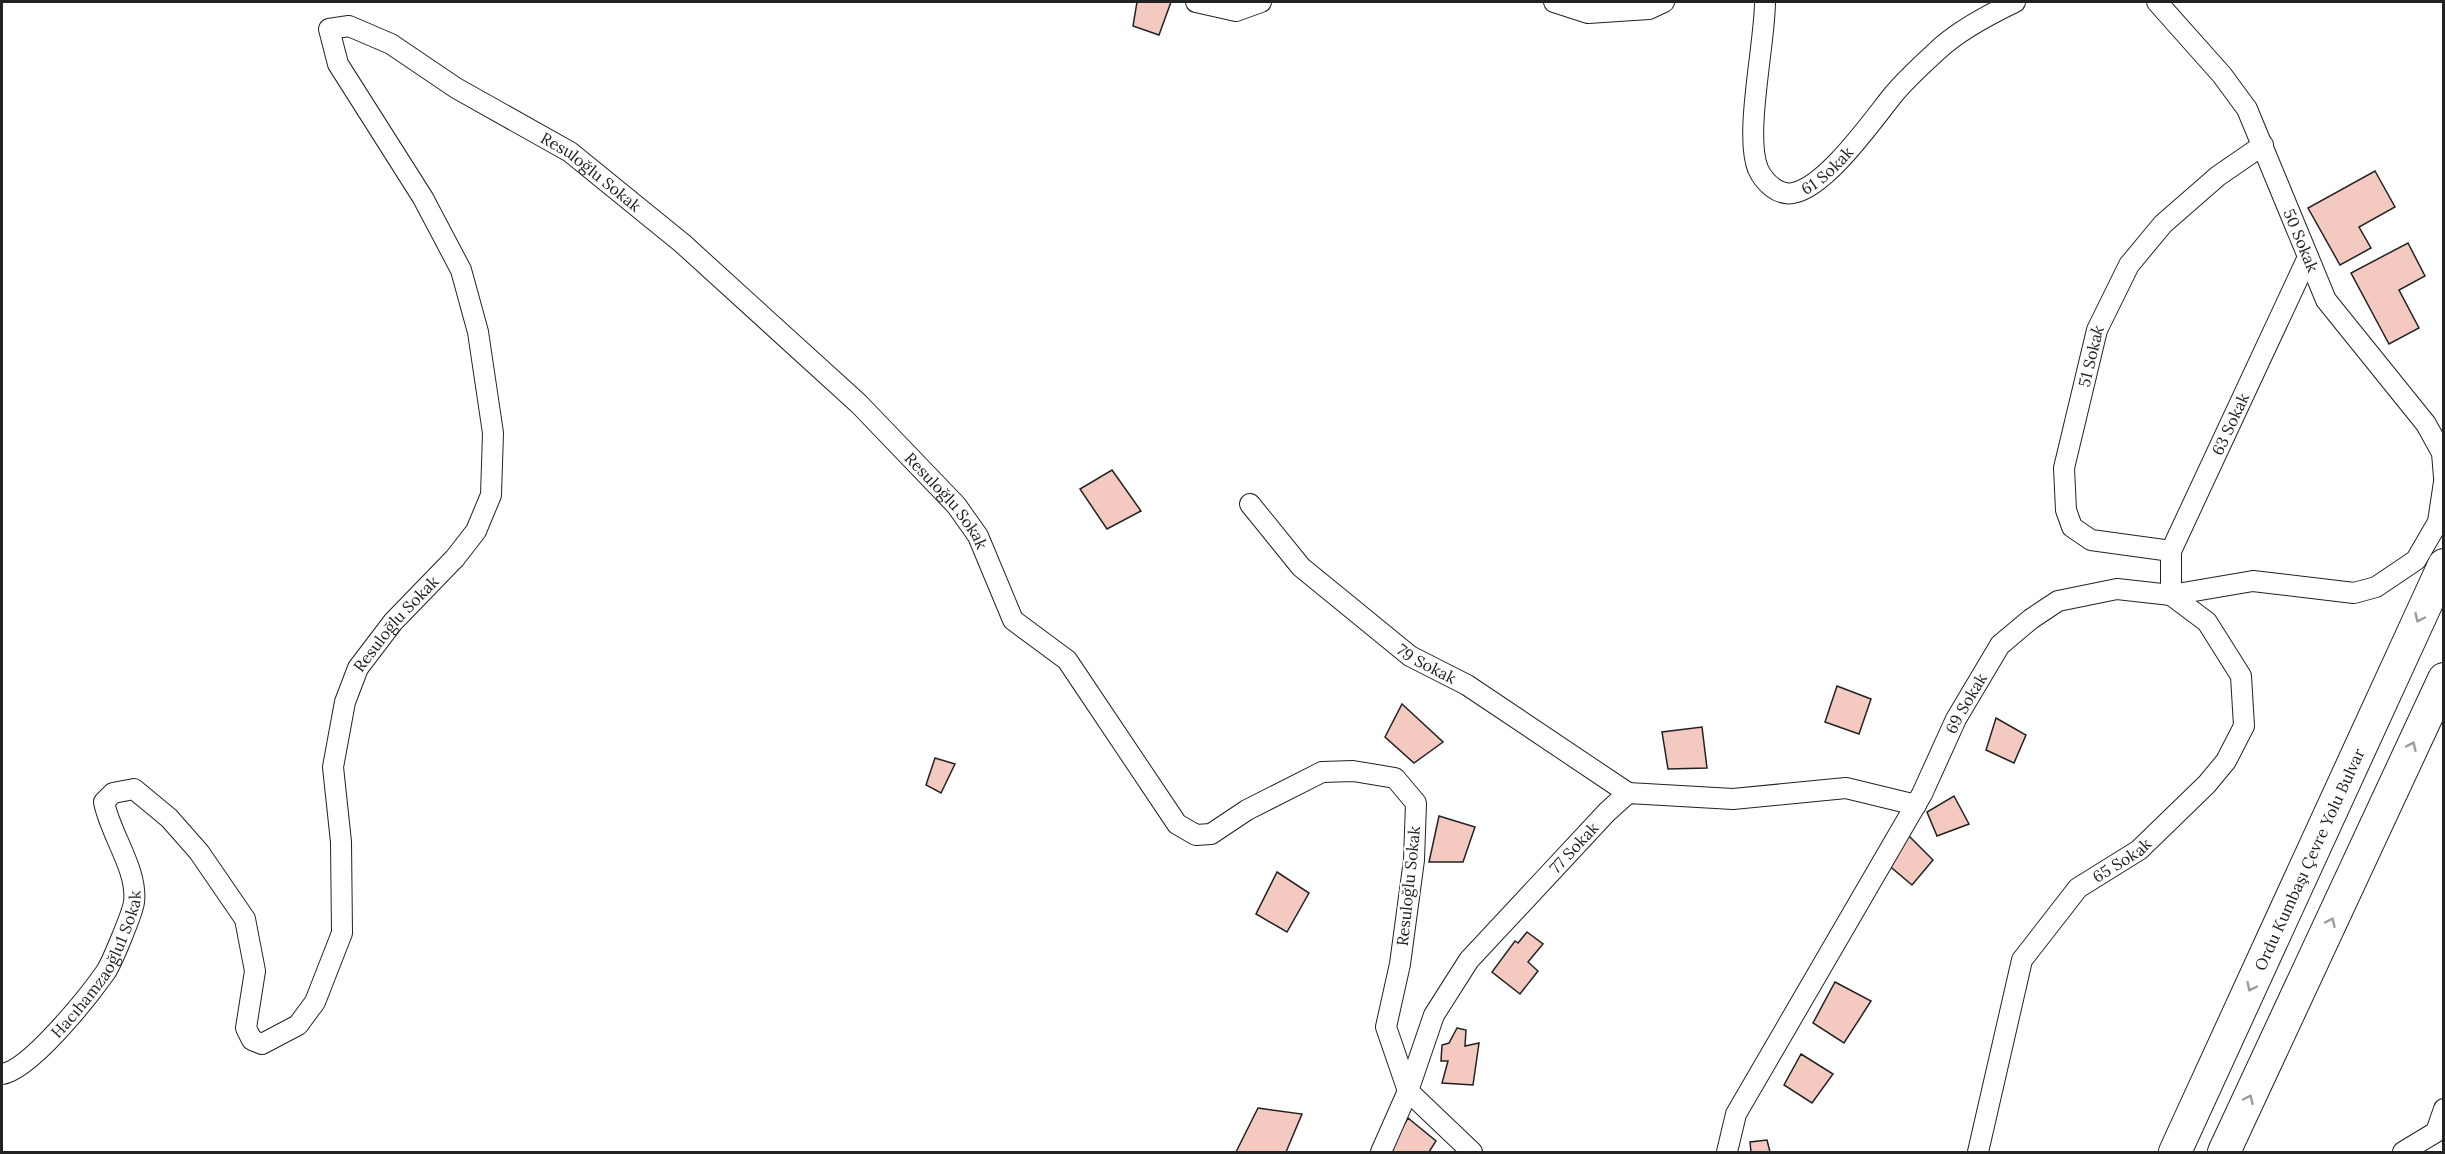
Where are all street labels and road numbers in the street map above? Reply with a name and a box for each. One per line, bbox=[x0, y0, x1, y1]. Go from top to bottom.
street label: Resuloğlu Sokak bbox=[537, 128, 645, 216]
street label: 61 Sokak bbox=[1798, 142, 1858, 199]
street label: 50 Sokak bbox=[2279, 206, 2323, 275]
street label: 51 Sokak bbox=[2074, 321, 2108, 389]
street label: 63 Sokak bbox=[2207, 389, 2253, 458]
street label: Resuloğlu Sokak bbox=[901, 448, 992, 552]
street label: Resuloğlu Sokak bbox=[349, 571, 443, 676]
street label: 79 Sokak bbox=[1393, 639, 1460, 688]
street label: 69 Sokak bbox=[1941, 669, 1991, 737]
street label: Ordu Kumbaşı Çevre Yolu Bulvar bbox=[2250, 745, 2369, 974]
street label: 77 Sokak bbox=[1545, 817, 1603, 877]
street label: Resuloğlu Sokak bbox=[1392, 825, 1424, 947]
street label: 65 Sokak bbox=[2089, 833, 2156, 887]
street label: Hacıhamzaoğlu1 Sokak bbox=[46, 890, 144, 1042]

